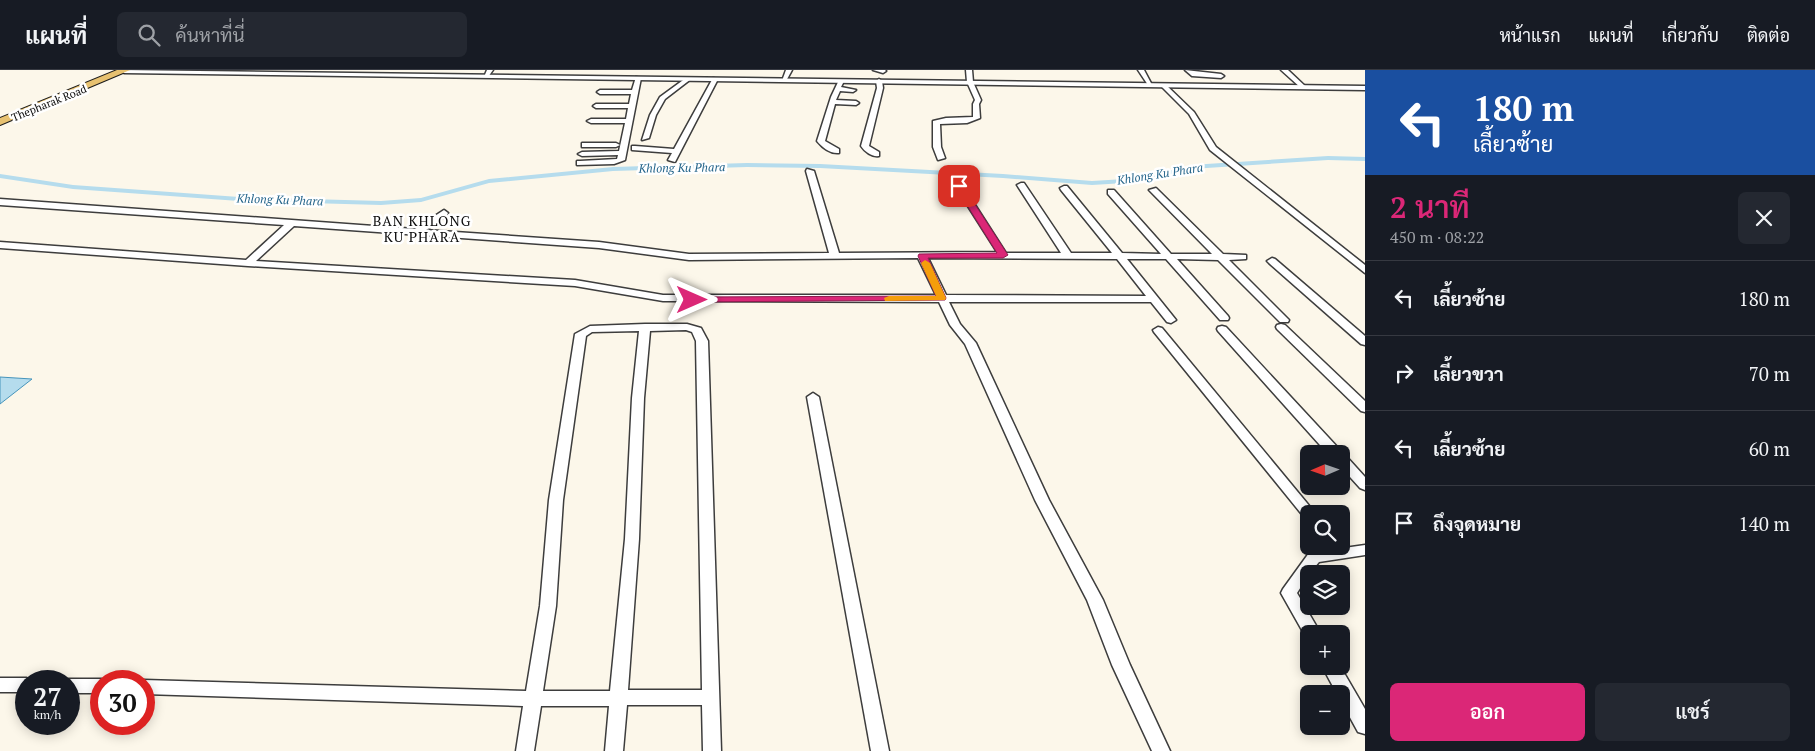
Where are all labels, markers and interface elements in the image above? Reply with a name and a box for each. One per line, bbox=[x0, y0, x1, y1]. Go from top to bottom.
search box bbox=[117, 12, 467, 57]
text: แผนที่ bbox=[25, 19, 87, 51]
icon: search bbox=[135, 21, 163, 49]
text: ค้นหาที่นี่ bbox=[175, 22, 245, 47]
text: หน้าแรก bbox=[1499, 23, 1561, 47]
text: แผนที่ bbox=[1589, 23, 1633, 47]
text: เกี่ยวกับ bbox=[1661, 23, 1719, 47]
text: ติดต่อ bbox=[1747, 23, 1790, 47]
street label: Thepharak Road bbox=[9, 82, 89, 124]
text: 180 m bbox=[1473, 85, 1574, 131]
icon: left bbox=[1390, 90, 1455, 155]
text: เลี้ยวซ้าย bbox=[1473, 129, 1553, 158]
water label: Khlong Ku Phara bbox=[637, 159, 726, 176]
water label: Khlong Ku Phara bbox=[1115, 159, 1204, 188]
pin bbox=[938, 165, 980, 207]
icon: arrive bbox=[945, 172, 973, 200]
text: 2 นาที bbox=[1390, 187, 1470, 227]
water label: Khlong Ku Phara bbox=[235, 190, 324, 209]
button: close bbox=[1738, 192, 1790, 244]
district label: BAN KHLONG KU PHARA bbox=[373, 211, 471, 246]
text: 450 m · 08:22 bbox=[1390, 226, 1484, 248]
position arrow bbox=[665, 273, 717, 325]
icon: left bbox=[1390, 284, 1418, 312]
text: เลี้ยวซ้าย bbox=[1433, 286, 1505, 311]
text: 180 m bbox=[1739, 286, 1790, 311]
icon: right bbox=[1390, 359, 1418, 387]
text: เลี้ยวขวา bbox=[1433, 361, 1504, 386]
text: 70 m bbox=[1749, 361, 1790, 386]
icon: left bbox=[1390, 434, 1418, 462]
text: เลี้ยวซ้าย bbox=[1433, 436, 1505, 461]
text: 60 m bbox=[1749, 436, 1790, 461]
north arrow bbox=[1300, 445, 1350, 495]
map controls bbox=[1300, 445, 1350, 735]
button: search bbox=[1300, 505, 1350, 555]
icon: arrive bbox=[1390, 509, 1418, 537]
text: ถึงจุดหมาย bbox=[1433, 511, 1521, 536]
text: 140 m bbox=[1739, 511, 1790, 536]
button: layers bbox=[1300, 565, 1350, 615]
button: + bbox=[1300, 625, 1350, 675]
speed limit sign: 30 bbox=[90, 670, 155, 735]
text: 27 bbox=[33, 680, 62, 713]
button: ออก bbox=[1390, 683, 1585, 741]
button: แชร์ bbox=[1595, 683, 1790, 741]
button: − bbox=[1300, 685, 1350, 735]
text: km/h bbox=[34, 707, 61, 722]

